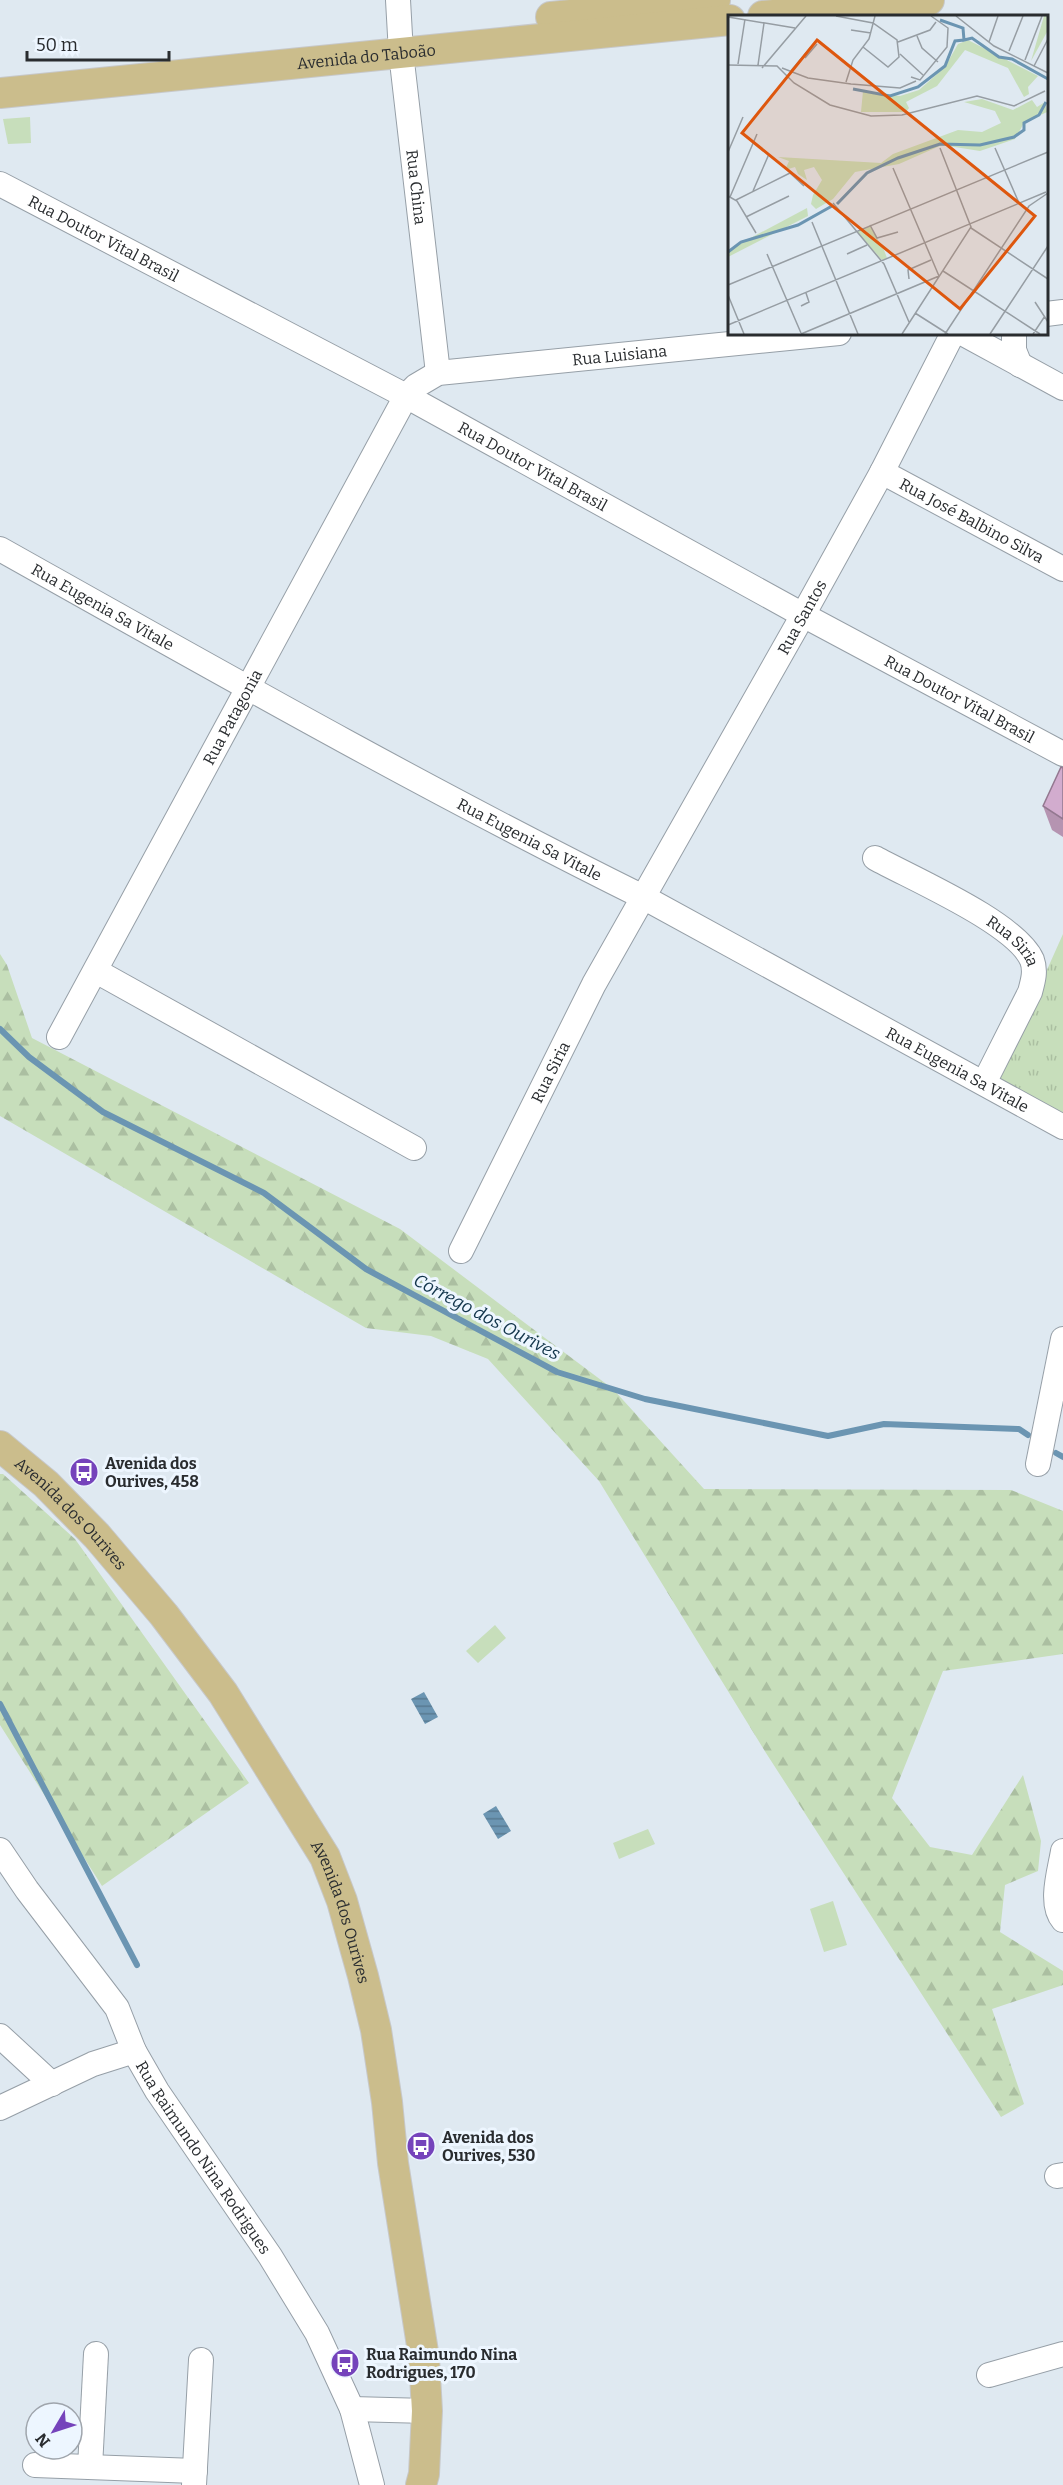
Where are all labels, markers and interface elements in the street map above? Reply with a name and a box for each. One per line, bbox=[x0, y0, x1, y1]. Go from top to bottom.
inset map bbox=[728, 15, 1048, 334]
scale bar bbox=[27, 24, 170, 62]
text: 50 m bbox=[36, 34, 78, 56]
street label: Avenida do Taboão bbox=[296, 40, 436, 73]
street label: Rua China bbox=[402, 148, 430, 226]
street label: Rua Doutor Vital Brasil bbox=[25, 191, 182, 286]
street label: Rua Luisiana bbox=[571, 341, 668, 370]
street label: Rua Doutor Vital Brasil bbox=[455, 418, 611, 515]
street label: Rua José Balbino Silva bbox=[896, 474, 1047, 567]
street label: Rua Eugenia Sa Vitale bbox=[28, 560, 177, 655]
street label: Rua Santos bbox=[774, 577, 831, 658]
street label: Rua Doutor Vital Brasil bbox=[881, 651, 1038, 747]
street label: Rua Patagonia bbox=[199, 666, 266, 768]
street label: Rua Eugenia Sa Vitale bbox=[454, 794, 605, 885]
street label: Rua Siria bbox=[983, 912, 1042, 969]
street label: Rua Eugenia Sa Vitale bbox=[883, 1023, 1032, 1117]
street label: Rua Siria bbox=[527, 1038, 574, 1106]
water label: Córrego dos Ourives bbox=[410, 1269, 564, 1365]
street label: Avenida dos Ourives bbox=[11, 1453, 130, 1574]
place label: Avenida dos Ourives, 458 bbox=[105, 1454, 199, 1491]
bus stop icon: Avenida dos Ourives, 458 bbox=[68, 1456, 100, 1488]
street label: Avenida dos Ourives bbox=[307, 1837, 373, 1985]
street label: Rua Raimundo Nina Rodrigues bbox=[132, 2058, 275, 2258]
place label: Avenida dos Ourives, 530 bbox=[442, 2128, 535, 2165]
bus stop icon: Avenida dos Ourives, 530 bbox=[405, 2130, 437, 2162]
place label: Rua Raimundo Nina Rodrigues, 170 bbox=[366, 2345, 517, 2382]
bus stop icon: Rua Raimundo Nina Rodrigues, 170 bbox=[329, 2347, 361, 2379]
north arrow bbox=[24, 2401, 84, 2461]
text: N bbox=[31, 2429, 54, 2451]

